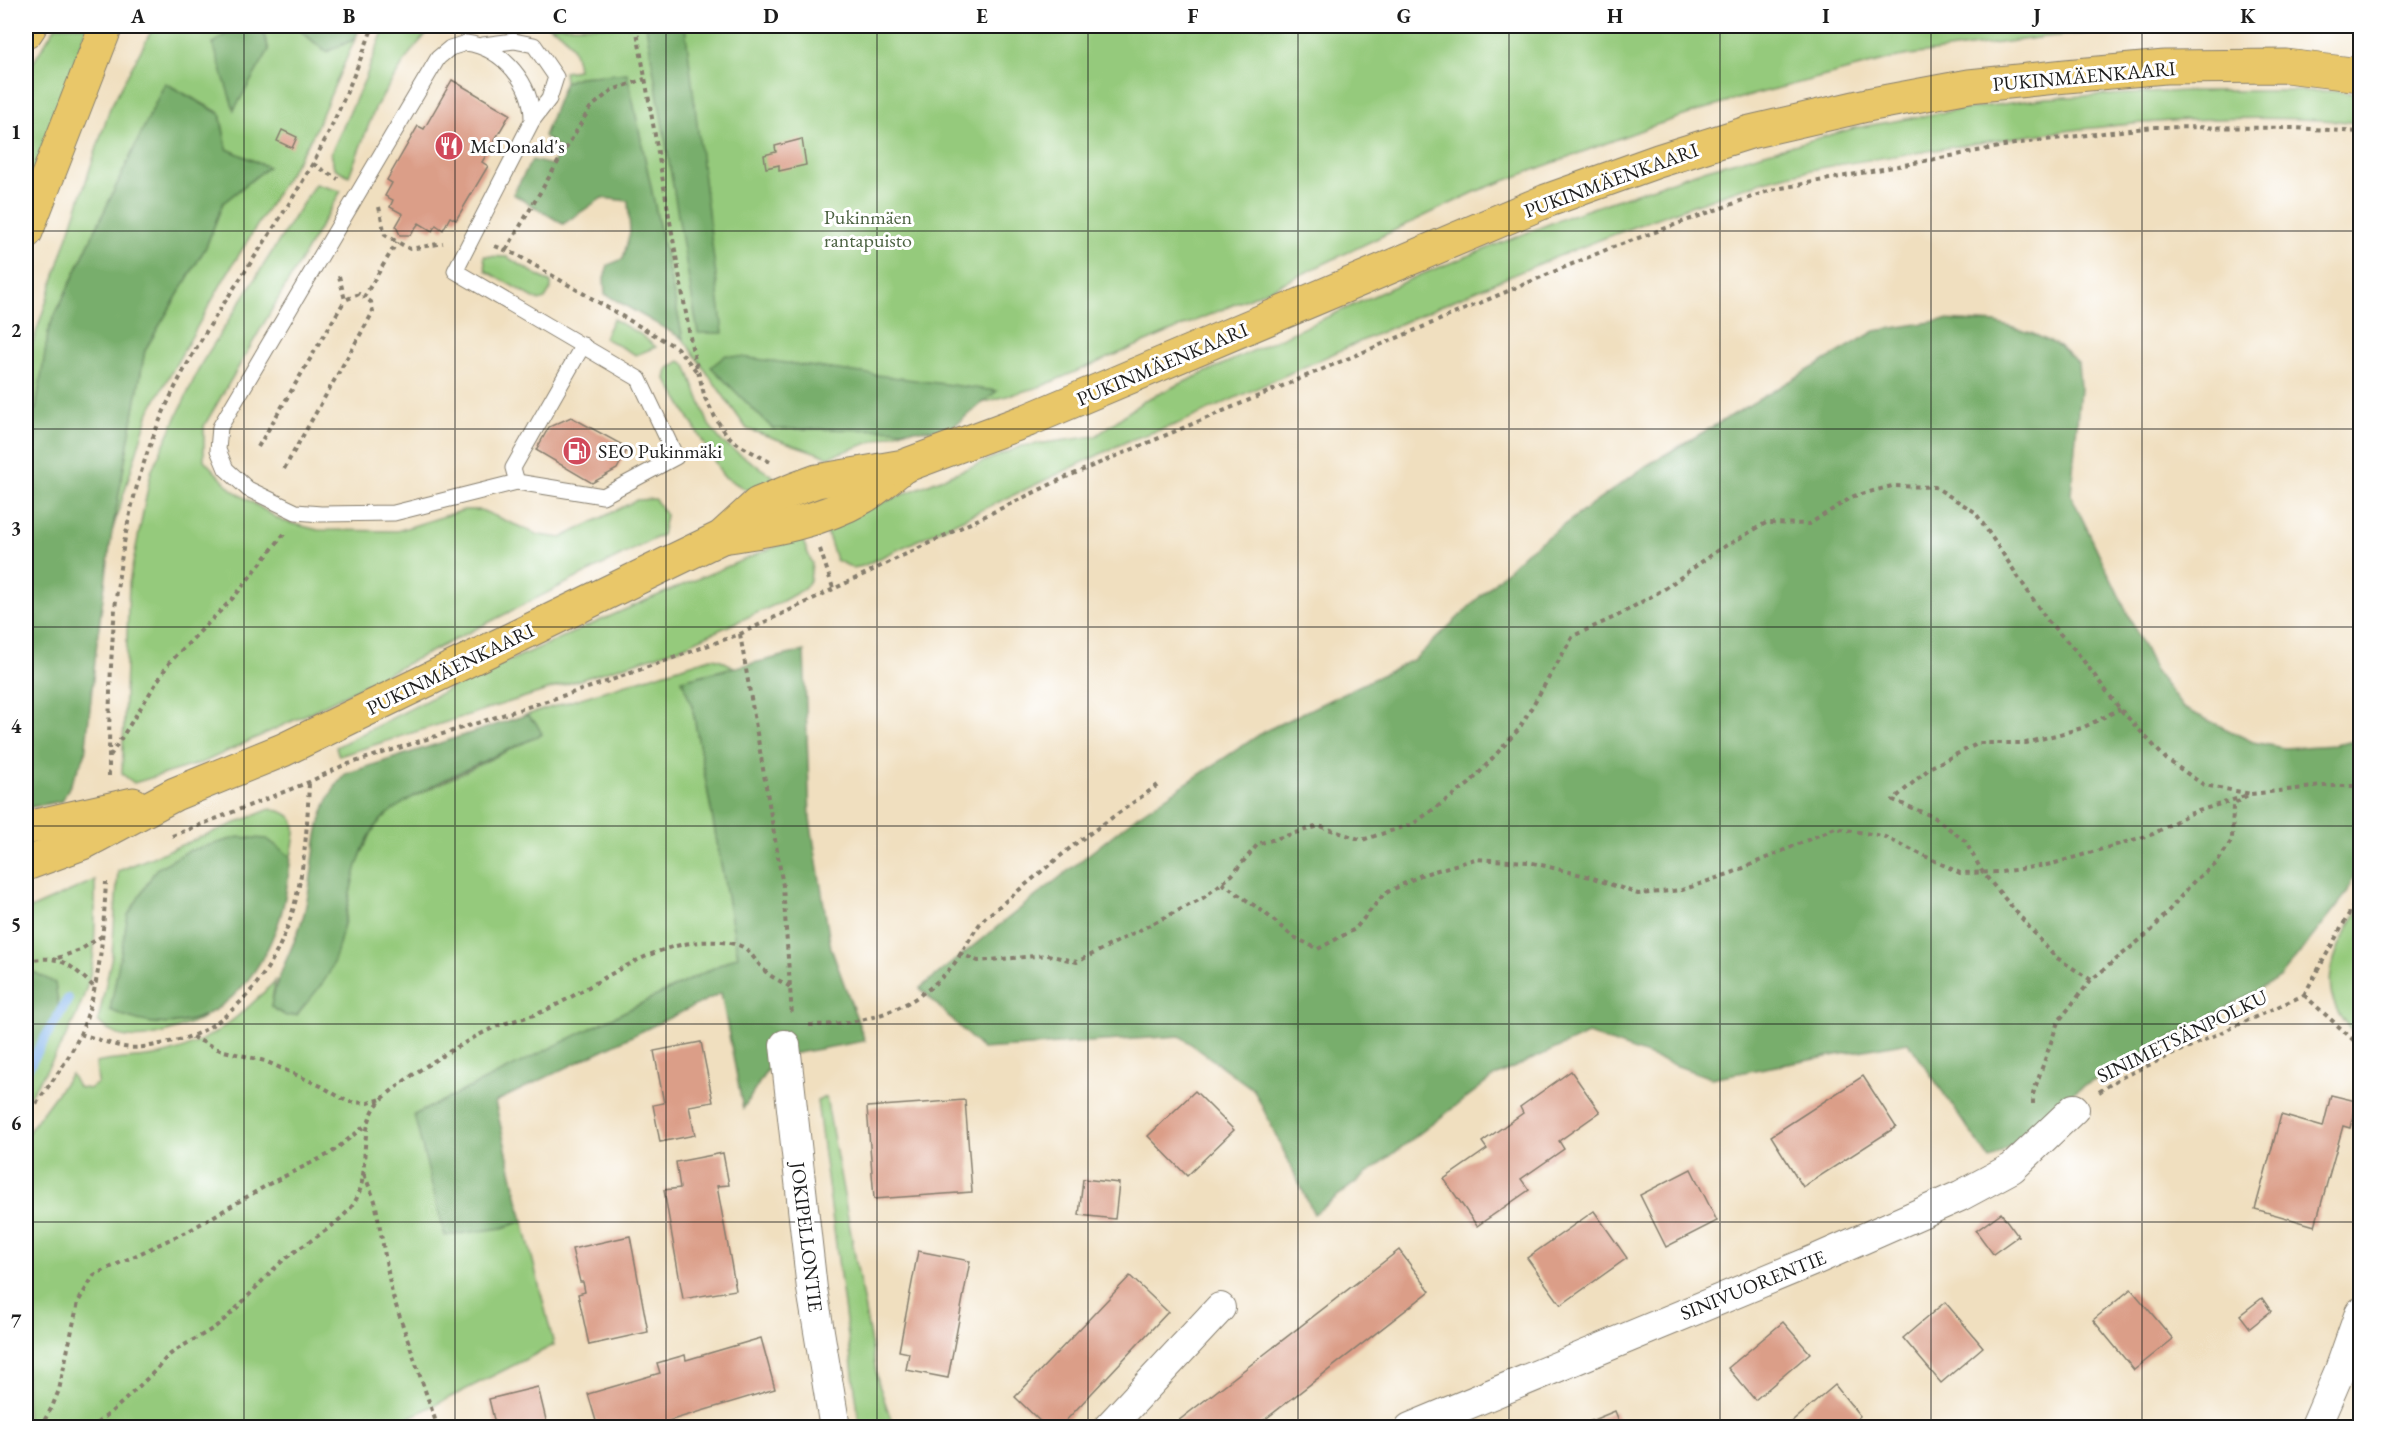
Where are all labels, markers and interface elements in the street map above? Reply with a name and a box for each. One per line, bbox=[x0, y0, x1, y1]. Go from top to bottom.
text: A bbox=[130, 3, 146, 29]
text: B bbox=[343, 3, 355, 29]
text: C bbox=[553, 3, 567, 29]
text: D bbox=[763, 3, 779, 29]
text: E bbox=[976, 3, 988, 29]
text: F bbox=[1188, 3, 1199, 29]
text: G bbox=[1397, 3, 1411, 29]
text: H bbox=[1607, 3, 1623, 29]
text: I bbox=[1822, 3, 1830, 29]
text: J bbox=[2031, 3, 2041, 29]
text: K bbox=[2240, 3, 2256, 29]
street label: PUKINMÄENKAARI bbox=[1992, 55, 2177, 97]
text: 1 bbox=[11, 119, 21, 145]
restaurant icon: McDonald's bbox=[433, 130, 465, 162]
place label: McDonald's bbox=[470, 133, 565, 159]
street label: PUKINMÄENKAARI bbox=[1520, 136, 1702, 224]
park label: Pukinmäen rantapuisto bbox=[824, 204, 913, 253]
street label: PUKINMÄENKAARI bbox=[1073, 316, 1252, 412]
text: 2 bbox=[11, 317, 22, 343]
fuel station icon: SEO Pukinmäki bbox=[561, 435, 593, 467]
place label: SEO Pukinmäki bbox=[598, 438, 722, 464]
text: 3 bbox=[11, 515, 21, 541]
street label: PUKINMÄENKAARI bbox=[362, 617, 538, 721]
text: 4 bbox=[11, 713, 22, 739]
text: 5 bbox=[11, 911, 21, 937]
street label: SINIMETSÄNPOLKU bbox=[2092, 983, 2272, 1089]
text: 6 bbox=[11, 1110, 22, 1136]
street label: JOKIPELLONTIE bbox=[785, 1159, 829, 1313]
street label: SINIVUORENTIE bbox=[1676, 1244, 1830, 1326]
text: 7 bbox=[11, 1308, 22, 1334]

